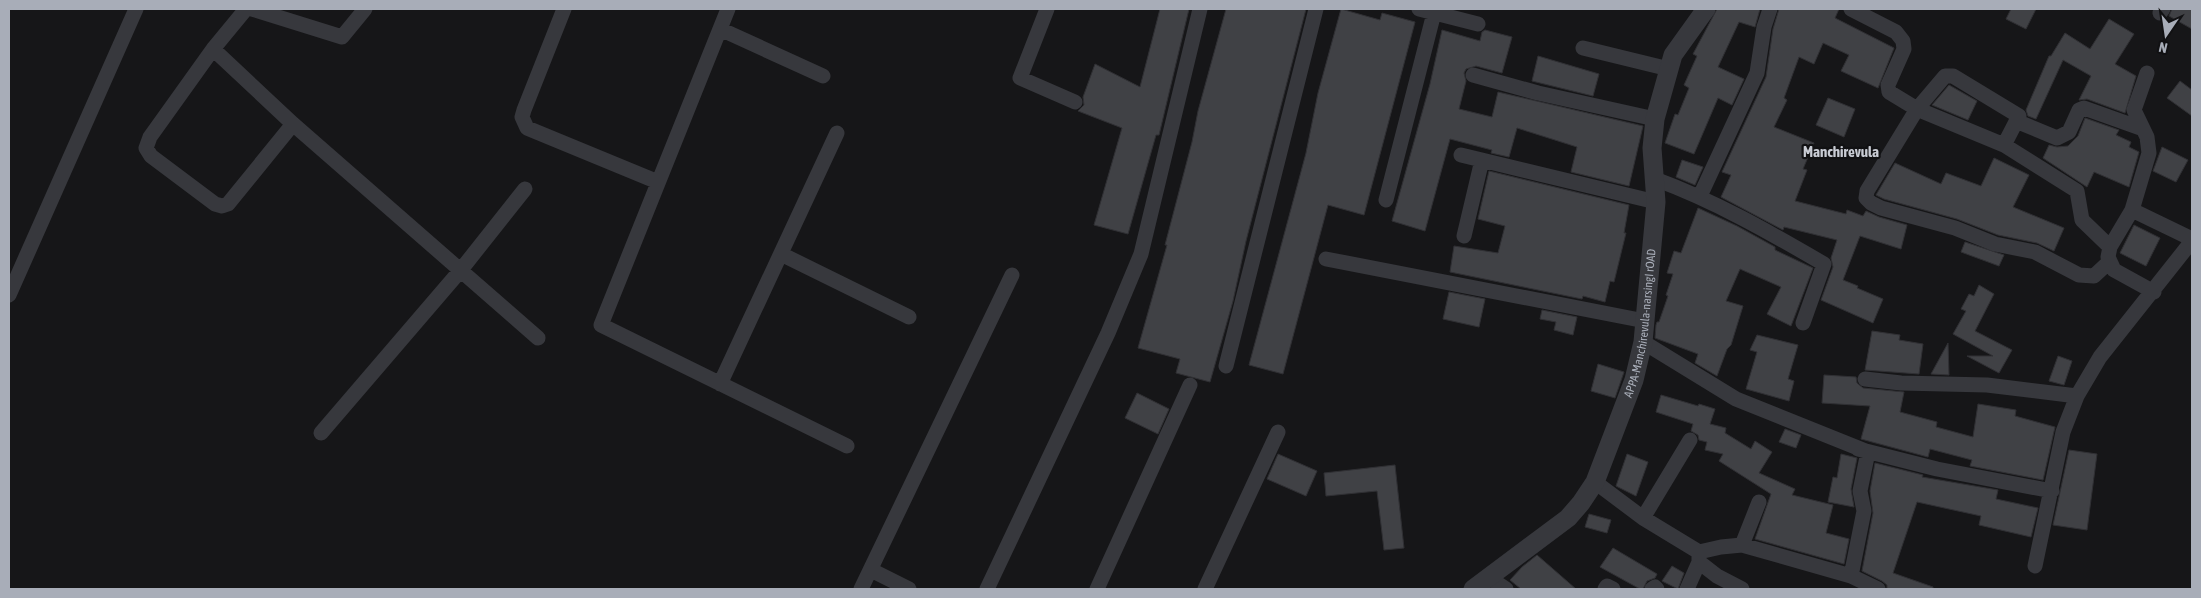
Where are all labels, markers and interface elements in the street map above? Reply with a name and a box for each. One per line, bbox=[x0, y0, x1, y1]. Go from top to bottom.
north arrow bbox=[2141, 10, 2191, 60]
text: N bbox=[2157, 39, 2169, 56]
district label: Manchirevula bbox=[1803, 143, 1879, 160]
street label: APPA-Manchirevula-narsingI rOAD bbox=[1621, 248, 1659, 400]

